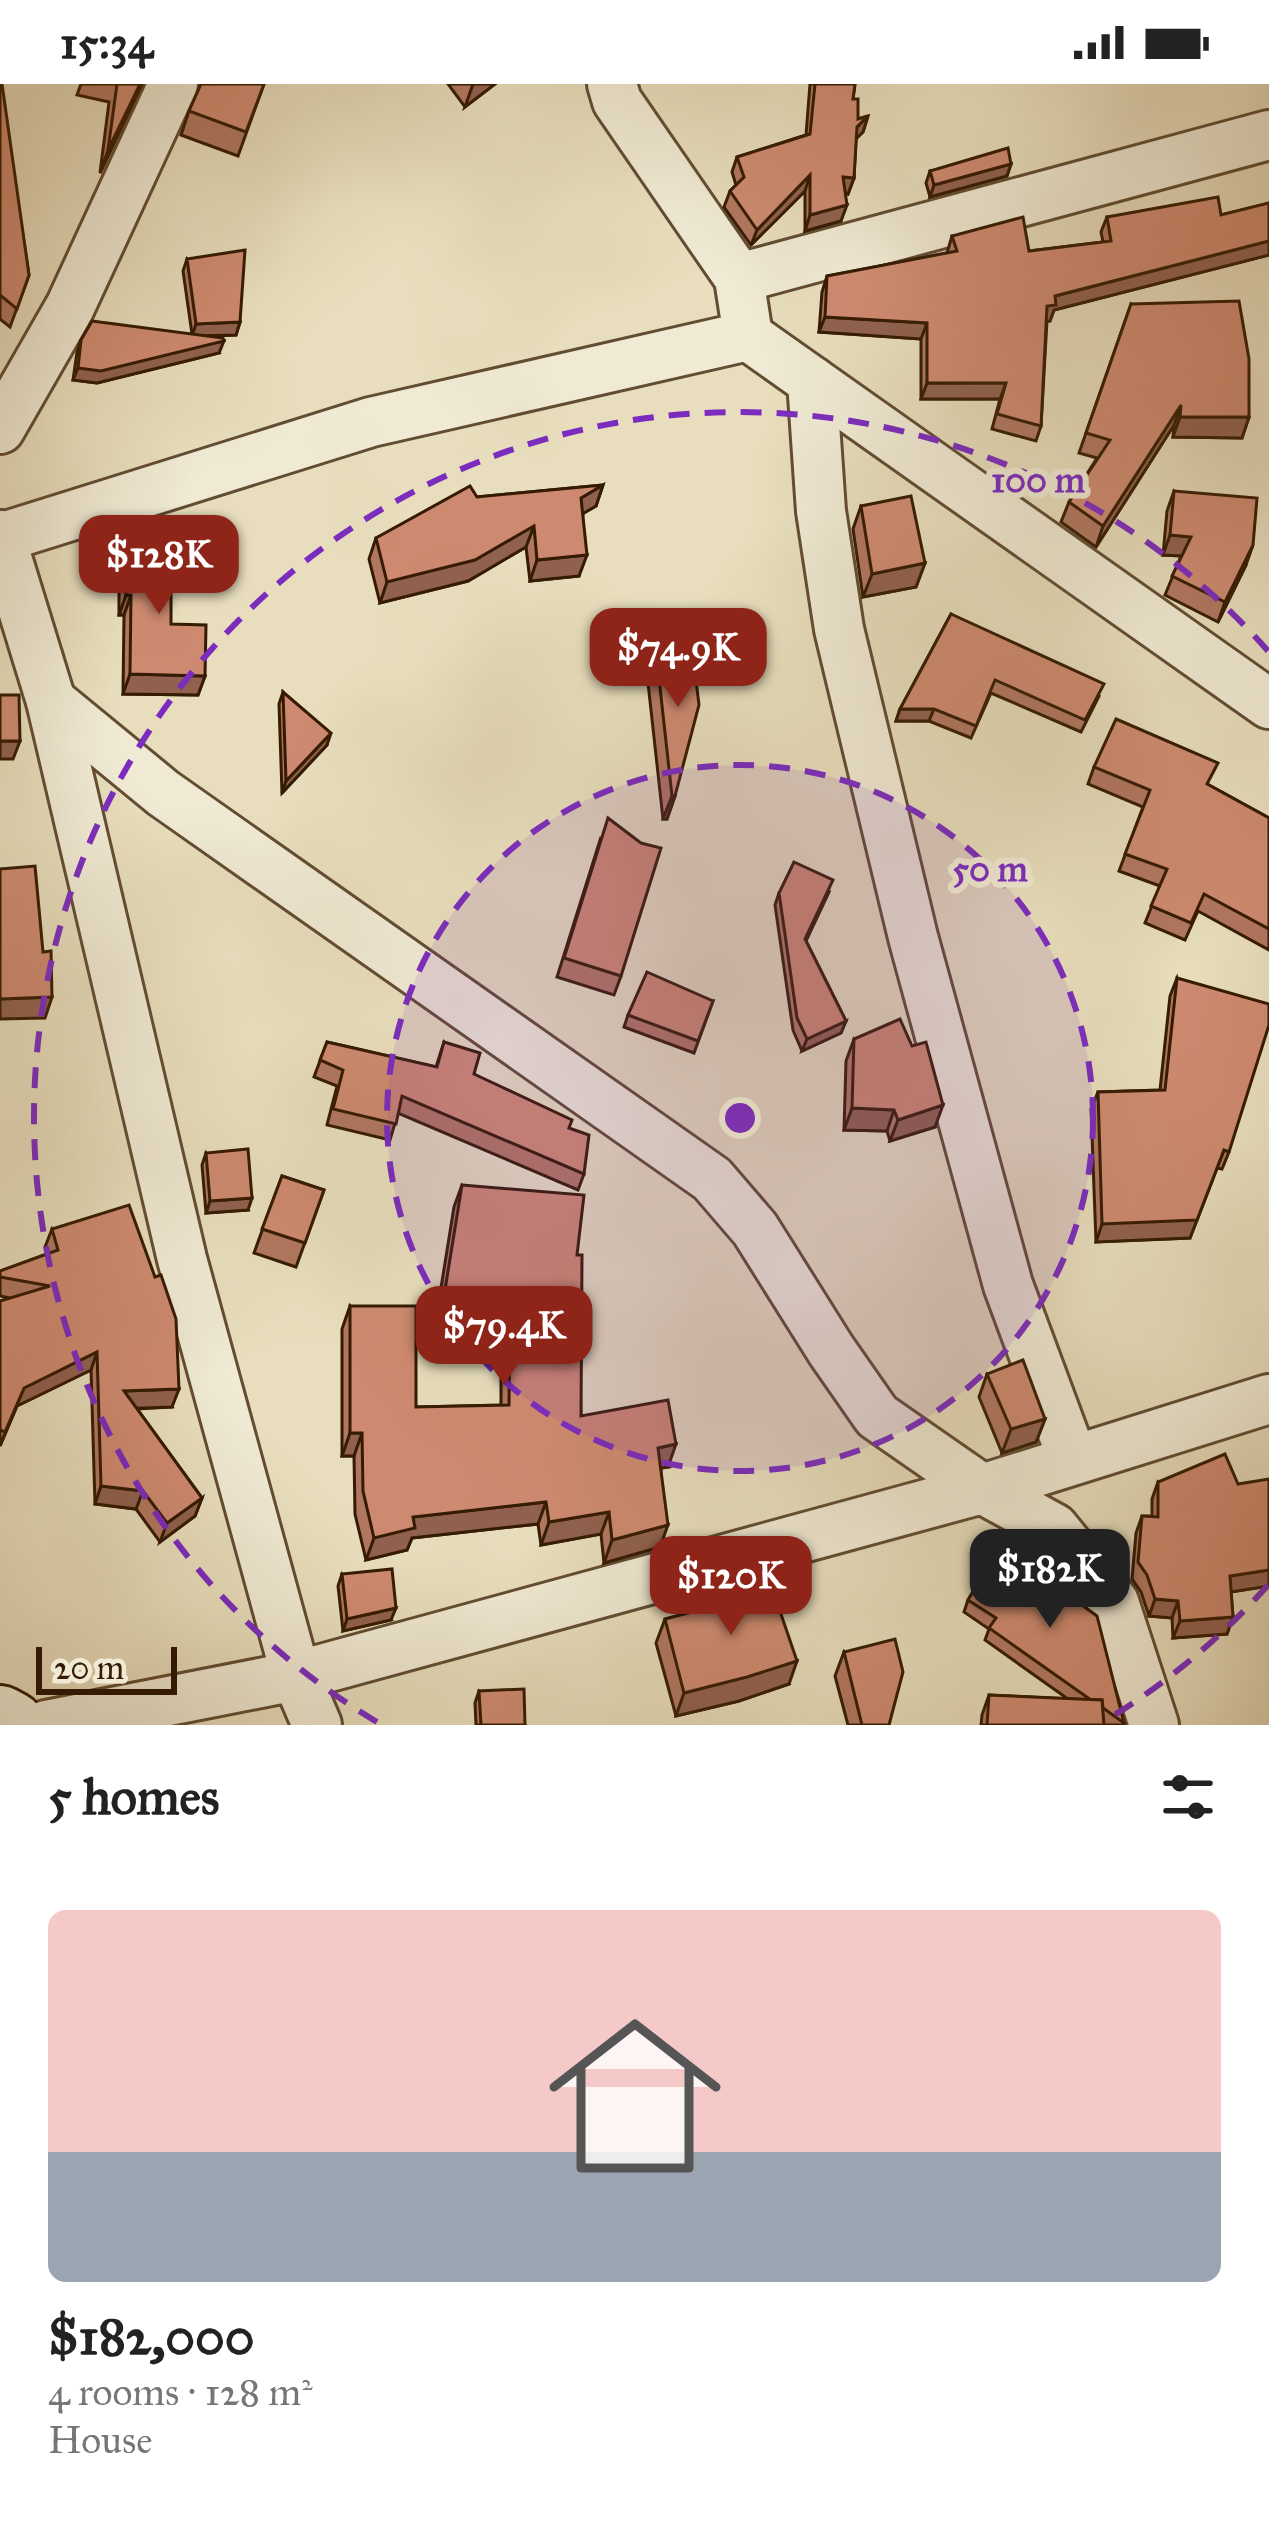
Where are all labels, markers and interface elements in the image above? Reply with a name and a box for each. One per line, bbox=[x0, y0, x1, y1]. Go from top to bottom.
text: 15:34 bbox=[60, 15, 153, 70]
text: 100 m bbox=[991, 458, 1086, 502]
pin: $128K bbox=[75, 515, 243, 617]
text: $128K bbox=[106, 530, 212, 578]
pin: $74.9K bbox=[580, 608, 776, 710]
text: $74.9K bbox=[617, 623, 739, 671]
text: 50 m bbox=[952, 847, 1029, 891]
centre of rings bbox=[719, 1097, 761, 1139]
pin: $79.4K bbox=[406, 1286, 602, 1388]
text: $79.4K bbox=[442, 1301, 566, 1349]
pin: $182K bbox=[966, 1529, 1134, 1631]
pin: $120K bbox=[647, 1536, 815, 1638]
text: $182K bbox=[997, 1544, 1103, 1592]
text: $120K bbox=[677, 1551, 785, 1599]
scale bar bbox=[36, 1641, 177, 1694]
text: 20 m bbox=[54, 1648, 124, 1688]
icon: filters bbox=[1155, 1764, 1221, 1830]
text: 5 homes bbox=[48, 1766, 219, 1828]
icon: home bbox=[527, 1988, 743, 2204]
text: $182,000 bbox=[48, 2306, 254, 2368]
text: 4 rooms · 128 m² bbox=[48, 2368, 313, 2416]
text: House bbox=[48, 2416, 152, 2464]

